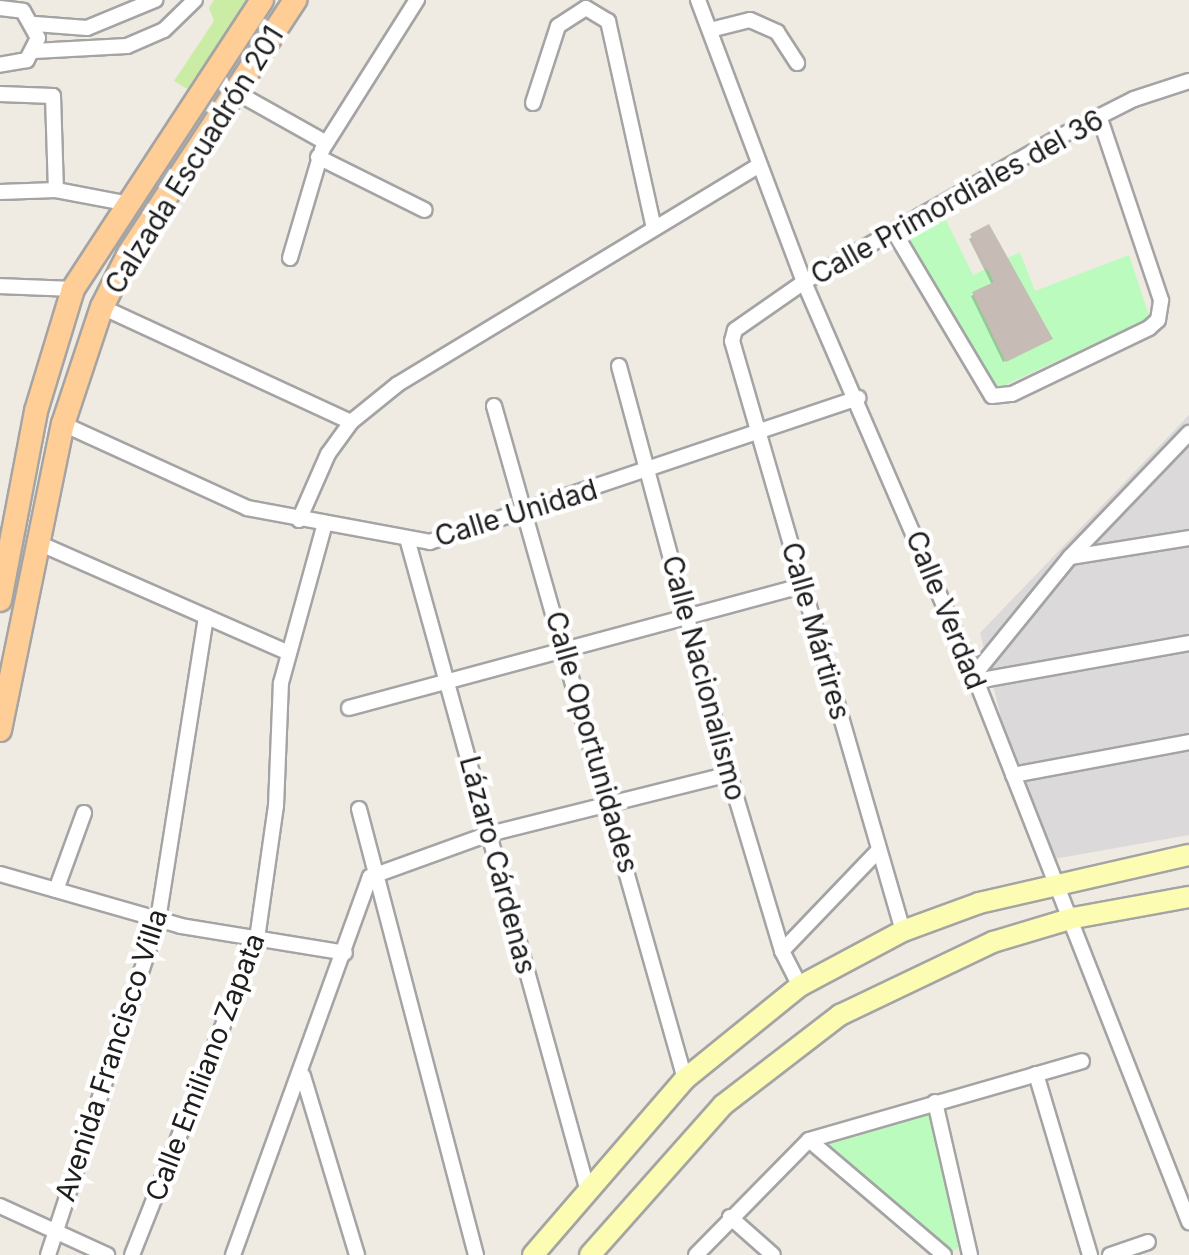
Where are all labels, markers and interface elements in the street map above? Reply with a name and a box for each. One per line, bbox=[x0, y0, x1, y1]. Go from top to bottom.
street label: Calzada Escuadrón 201 bbox=[98, 20, 290, 300]
street label: Calle Primordiales del 36 bbox=[805, 103, 1109, 291]
street label: Calle Unidad bbox=[431, 472, 601, 554]
street label: Calle Verdad bbox=[899, 526, 993, 694]
street label: Calle Mártires bbox=[775, 538, 857, 724]
street label: Calle Nacionalismo bbox=[655, 552, 753, 804]
street label: Calle Oportunidades bbox=[539, 607, 645, 877]
street label: Lázaro Cárdenas bbox=[453, 752, 543, 978]
street label: Avenida Francisco Villa bbox=[48, 905, 174, 1205]
street label: Calle Emiliano Zapata bbox=[138, 928, 272, 1206]

